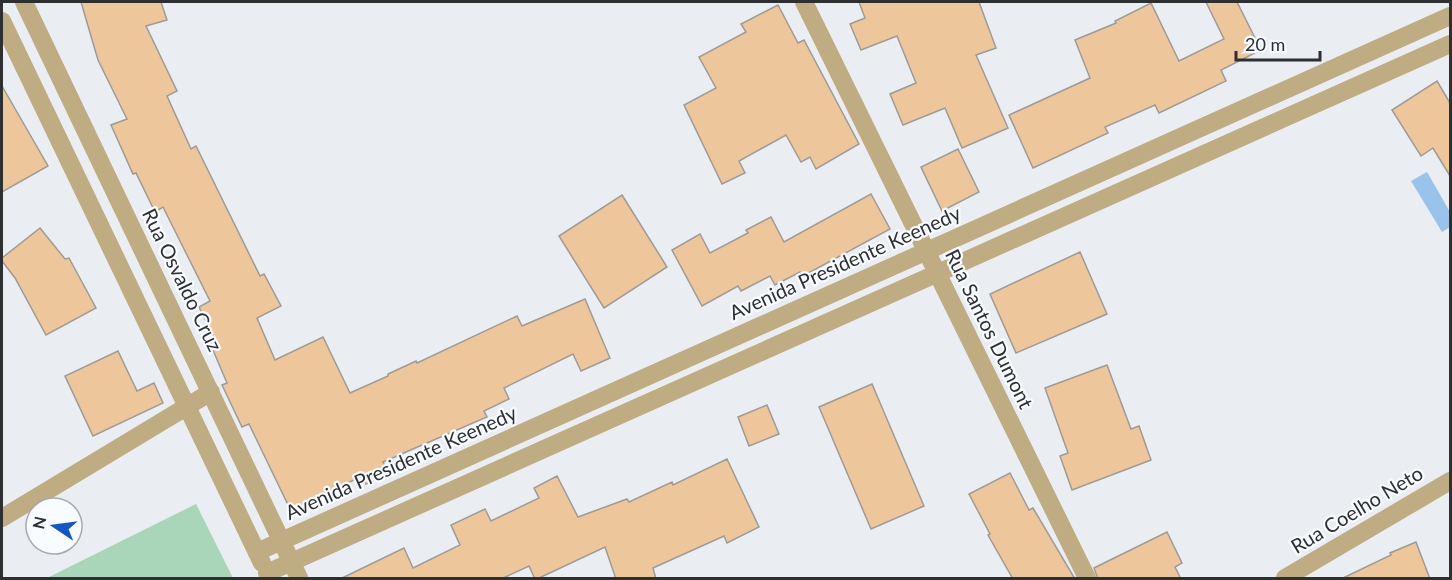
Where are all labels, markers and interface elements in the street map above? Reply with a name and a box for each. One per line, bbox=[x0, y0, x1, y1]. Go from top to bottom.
scale bar bbox=[1236, 24, 1320, 62]
text: 20 m bbox=[1245, 33, 1285, 55]
street label: Avenida Presidente Keenedy bbox=[725, 200, 965, 324]
street label: Rua Osvaldo Cruz bbox=[138, 204, 228, 355]
street label: Rua Santos Dumont bbox=[941, 245, 1039, 412]
street label: Avenida Presidente Keenedy bbox=[281, 400, 521, 524]
street label: Rua Coelho Neto bbox=[1286, 460, 1427, 558]
north arrow bbox=[24, 496, 84, 556]
text: N bbox=[28, 514, 50, 531]

